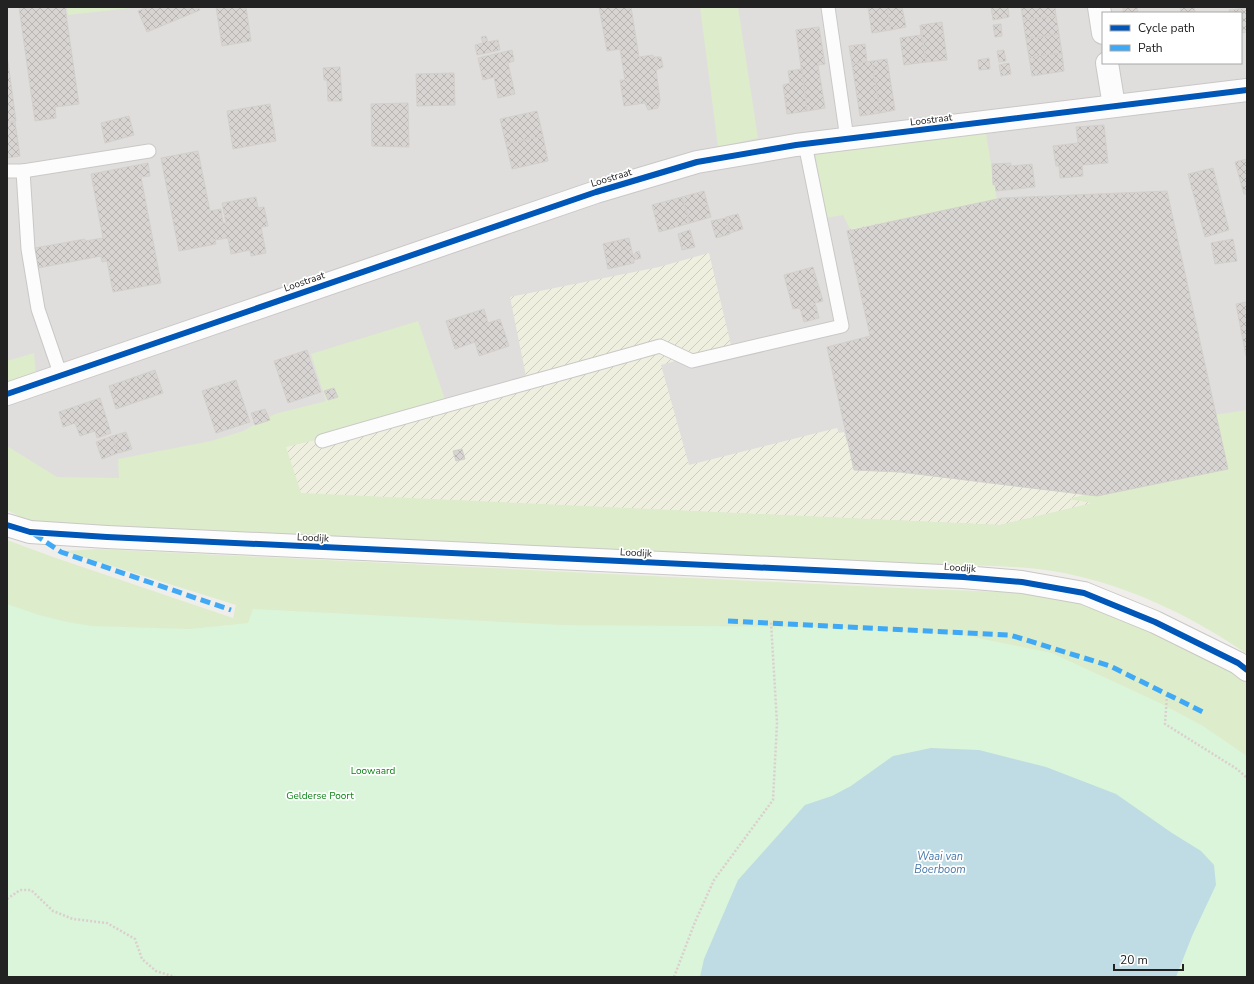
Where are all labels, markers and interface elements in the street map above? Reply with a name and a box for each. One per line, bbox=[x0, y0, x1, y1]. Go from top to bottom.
legend bbox=[1102, 12, 1242, 64]
text: Cycle path bbox=[1138, 20, 1195, 36]
text: Path bbox=[1138, 40, 1163, 56]
street label: Loostraat bbox=[909, 110, 954, 130]
street label: Loostraat bbox=[589, 165, 634, 191]
street label: Loostraat bbox=[282, 268, 327, 295]
street label: Loodijk bbox=[297, 530, 330, 546]
street label: Loodijk bbox=[620, 545, 653, 561]
street label: Loodijk bbox=[943, 560, 977, 576]
park label: Loowaard bbox=[351, 764, 396, 778]
park label: Gelderse Poort bbox=[286, 789, 354, 803]
water label: Waai van Boerboom bbox=[914, 849, 966, 877]
scale bar bbox=[1114, 946, 1183, 972]
text: 20 m bbox=[1120, 952, 1148, 968]

